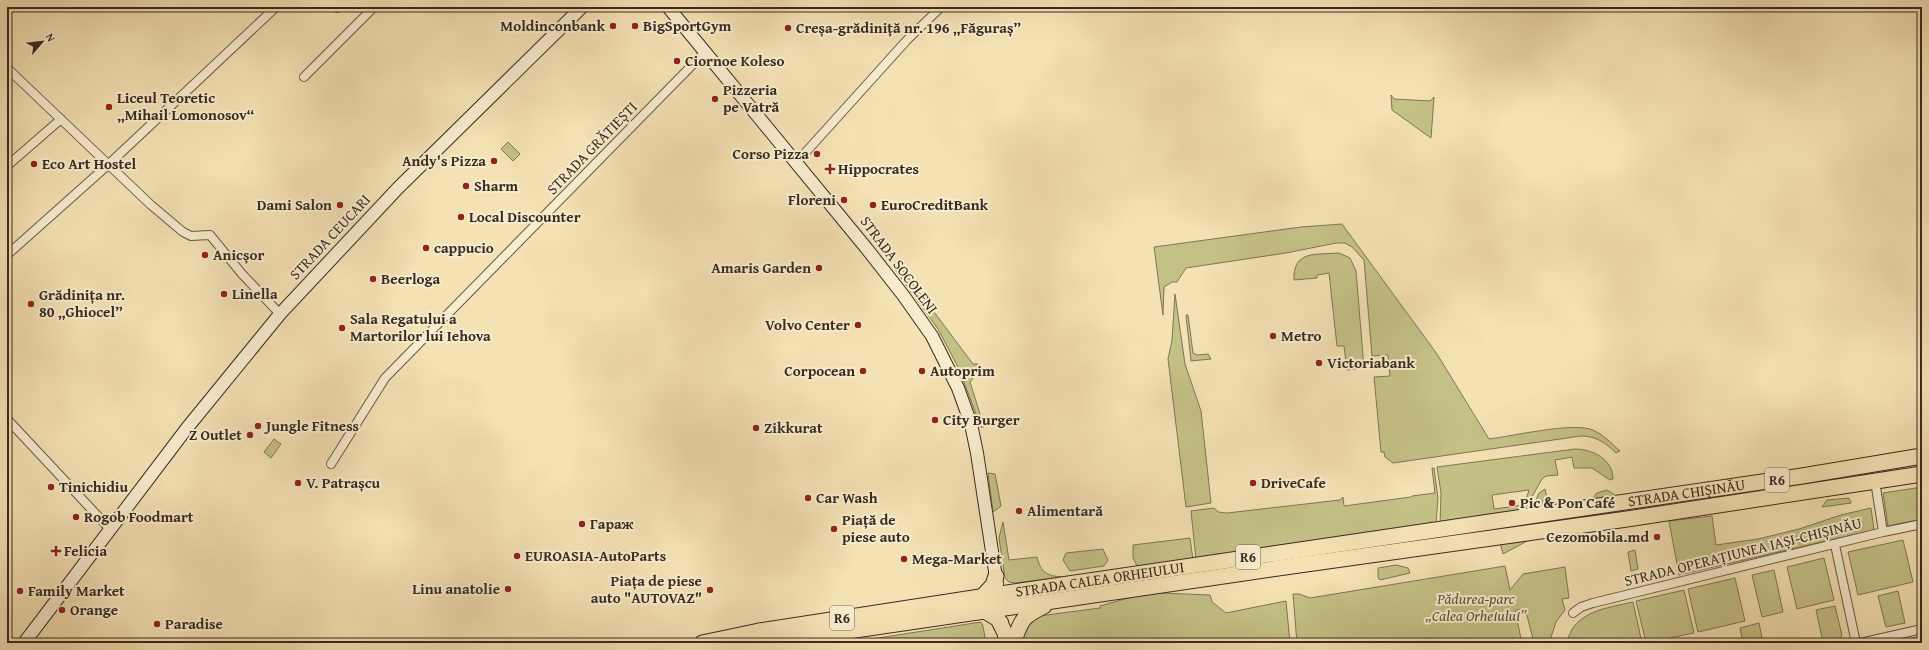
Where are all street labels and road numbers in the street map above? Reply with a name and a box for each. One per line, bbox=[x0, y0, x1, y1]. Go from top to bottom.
street label: STRADA GRĂTIEȘTI bbox=[542, 96, 642, 199]
street label: STRADA CEUCARI bbox=[284, 189, 375, 284]
street label: STRADA SOCOLENI bbox=[856, 211, 943, 318]
road number: R6 bbox=[1765, 468, 1789, 492]
street label: STRADA CHIȘINĂU bbox=[1627, 473, 1747, 511]
street label: STRADA OPERAȚIUNEA IAȘI-CHIȘINĂU bbox=[1622, 512, 1864, 591]
road number: R6 bbox=[1236, 545, 1260, 569]
street label: STRADA CALEA ORHEIULUI bbox=[1014, 556, 1186, 602]
road number: R6 bbox=[830, 606, 854, 630]

